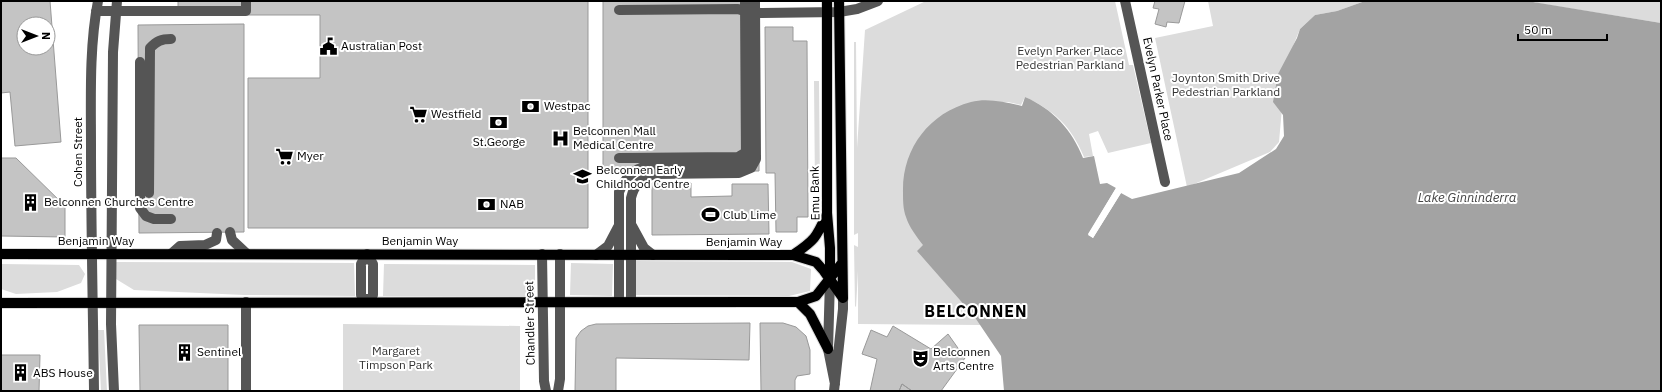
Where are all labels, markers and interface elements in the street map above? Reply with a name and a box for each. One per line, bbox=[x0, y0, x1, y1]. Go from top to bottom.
north arrow bbox=[16, 16, 56, 56]
scale bar bbox=[1518, 16, 1607, 42]
text: 50 m bbox=[1524, 22, 1552, 37]
text: N bbox=[39, 32, 53, 40]
public building icon: Australian Post bbox=[318, 36, 338, 56]
street label: Evelyn Parker Place bbox=[1140, 36, 1177, 142]
place label: Australian Post bbox=[341, 38, 422, 53]
park label: Evelyn Parker Place Pedestrian Parkland bbox=[1016, 43, 1124, 72]
park label: Joynton Smith Drive Pedestrian Parkland bbox=[1172, 70, 1281, 99]
bank icon: Westpac bbox=[521, 96, 541, 116]
place label: Westpac bbox=[544, 98, 590, 113]
supermarket icon: Westfield bbox=[408, 104, 428, 124]
place label: Westfield bbox=[431, 106, 482, 121]
bank icon: St.George bbox=[489, 113, 509, 133]
street label: Cohen Street bbox=[70, 117, 85, 187]
place label: Belconnen Mall Medical Centre bbox=[573, 123, 656, 152]
hospital icon: Belconnen Mall Medical Centre bbox=[550, 128, 570, 148]
place label: St.George bbox=[473, 134, 526, 149]
supermarket icon: Myer bbox=[274, 146, 294, 166]
place label: Myer bbox=[297, 148, 324, 163]
place label: Belconnen Early Childhood Centre bbox=[596, 162, 690, 191]
street label: Emu Bank bbox=[807, 165, 822, 220]
school or university icon: Belconnen Early Childhood Centre bbox=[573, 167, 593, 187]
water label: Lake Ginninderra bbox=[1418, 189, 1516, 206]
building icon: Belconnen Churches Centre bbox=[21, 192, 41, 212]
place label: Belconnen Churches Centre bbox=[44, 194, 194, 209]
bank icon: NAB bbox=[477, 194, 497, 214]
place label: NAB bbox=[500, 196, 524, 211]
sports icon: Club Lime bbox=[700, 205, 720, 225]
place label: Club Lime bbox=[723, 207, 777, 222]
street label: Benjamin Way bbox=[58, 233, 134, 248]
street label: Benjamin Way bbox=[382, 233, 458, 248]
street label: Benjamin Way bbox=[706, 234, 782, 249]
street label: Chandler Street bbox=[521, 281, 538, 365]
district label: BELCONNEN bbox=[924, 301, 1028, 321]
building icon: Sentinel bbox=[174, 342, 194, 362]
park label: Margaret Timpson Park bbox=[359, 343, 434, 372]
place label: Sentinel bbox=[197, 344, 241, 359]
place label: Belconnen Arts Centre bbox=[933, 344, 994, 373]
theatre icon: Belconnen Arts Centre bbox=[910, 349, 930, 369]
building icon: ABS House bbox=[10, 363, 30, 383]
place label: ABS House bbox=[33, 365, 93, 380]

